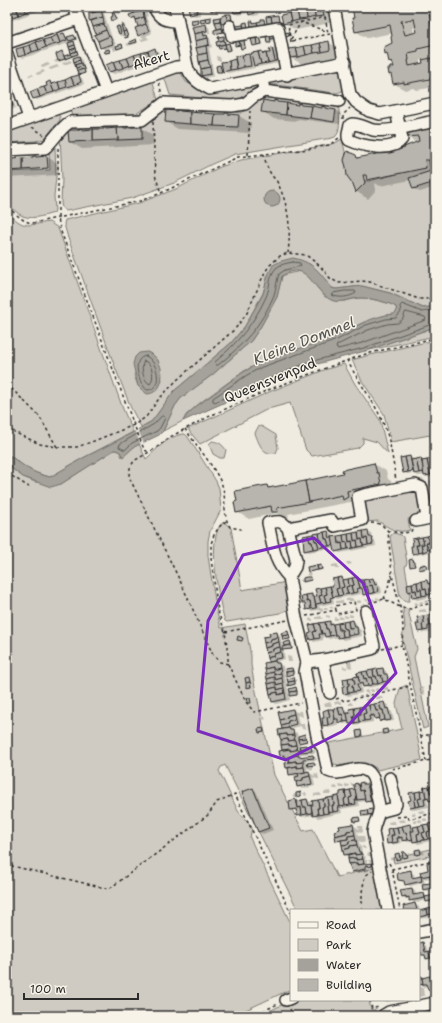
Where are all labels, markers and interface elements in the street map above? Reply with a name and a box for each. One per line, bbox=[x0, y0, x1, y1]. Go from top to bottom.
street label: Akert bbox=[130, 46, 172, 74]
water label: Kleine Dommel bbox=[250, 312, 358, 370]
street label: Queensvenpad bbox=[221, 353, 319, 407]
legend bbox=[290, 909, 420, 1001]
text: Road bbox=[326, 917, 357, 933]
text: Park bbox=[326, 937, 352, 953]
text: Water bbox=[326, 957, 362, 973]
scale bar bbox=[24, 975, 138, 1001]
text: Building bbox=[326, 977, 372, 993]
text: 100 m bbox=[30, 981, 66, 997]

